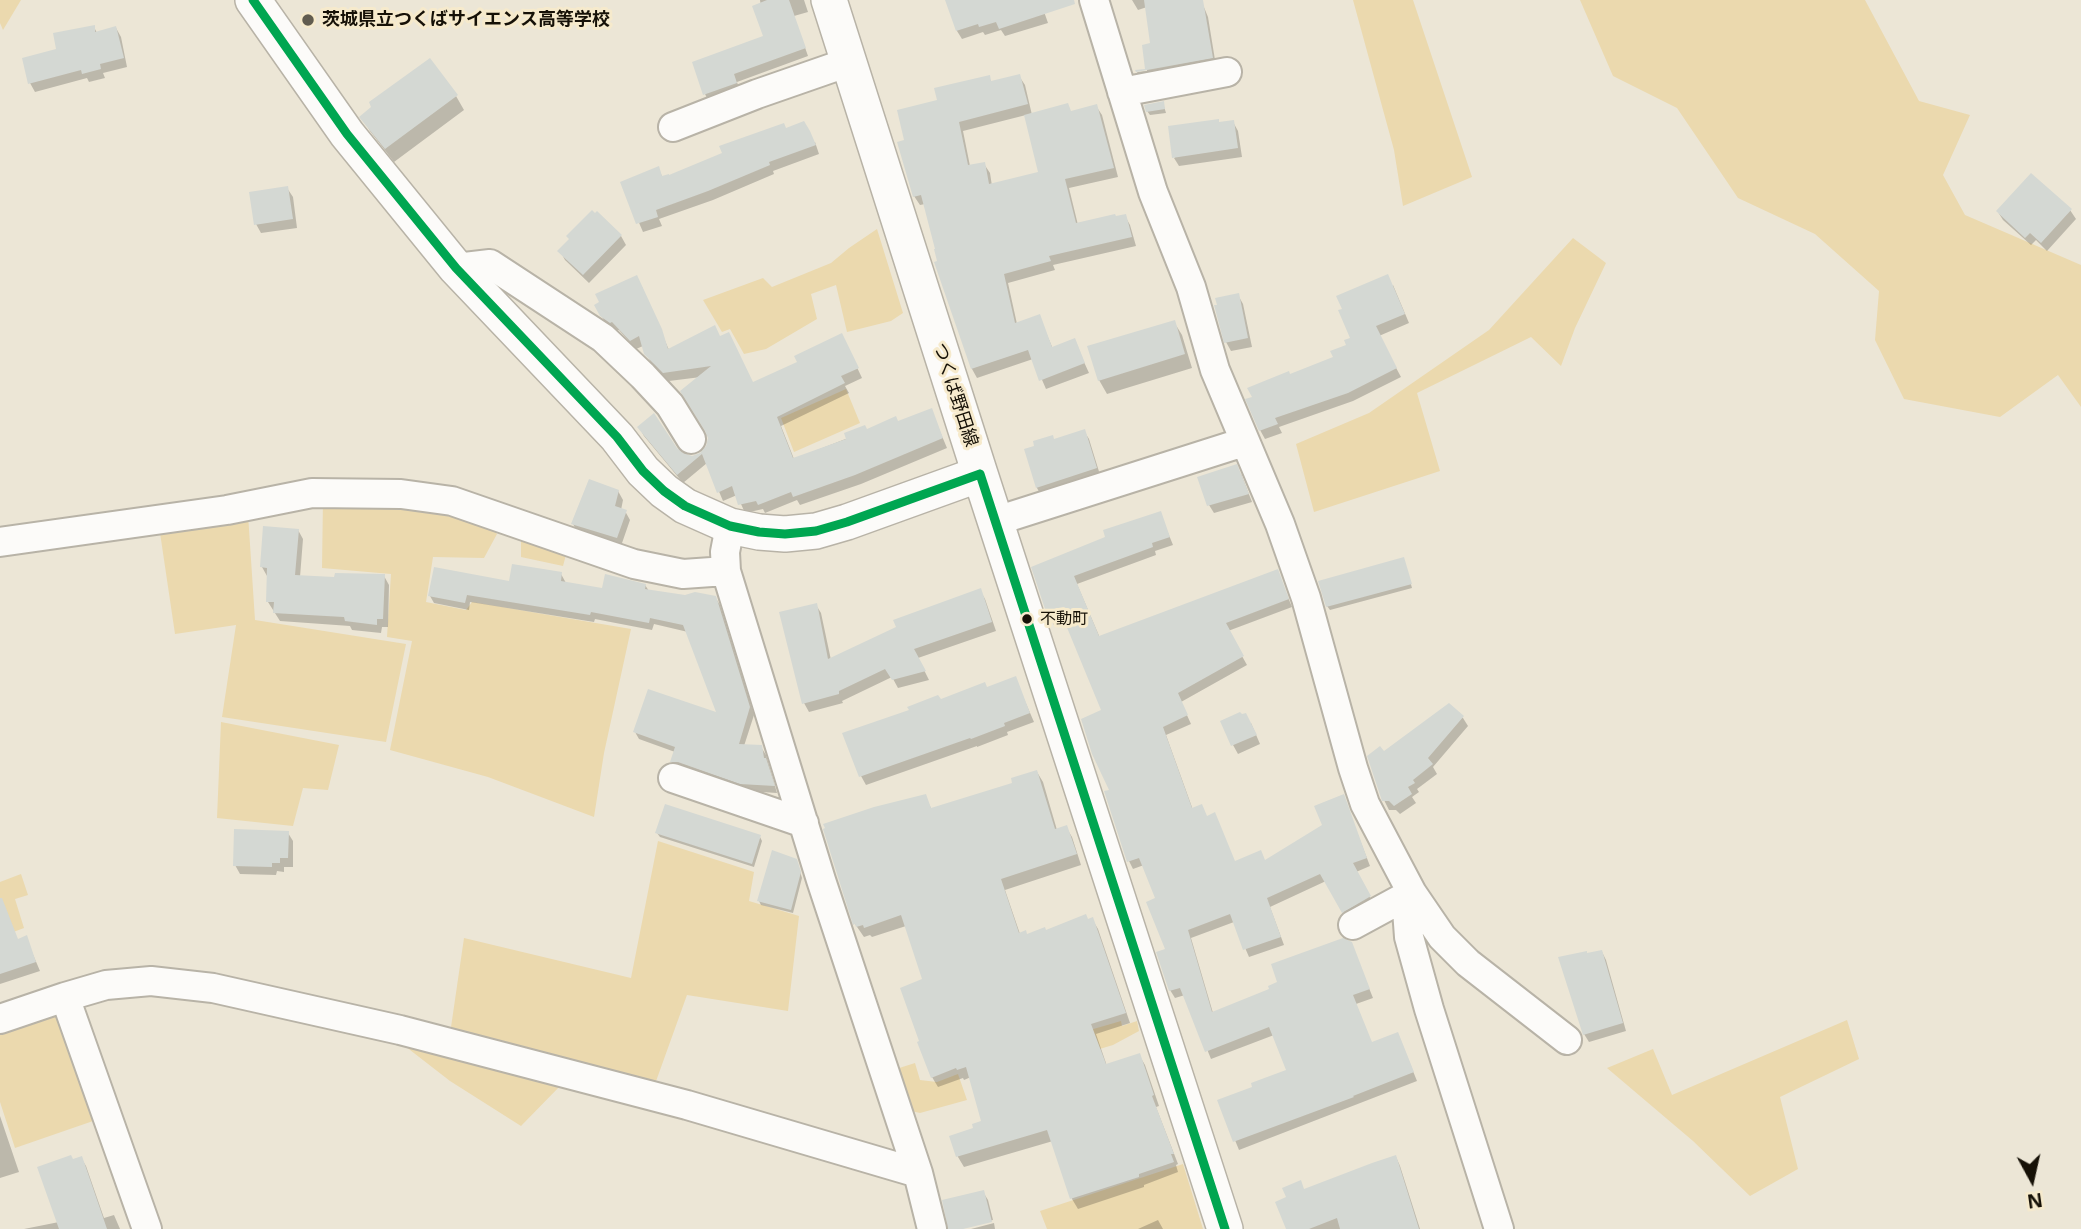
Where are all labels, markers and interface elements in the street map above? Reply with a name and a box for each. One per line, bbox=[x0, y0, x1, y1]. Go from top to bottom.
place label: 茨城県立つくばサイエンス高等学校 bbox=[322, 9, 610, 31]
marker: 茨城県立つくばサイエンス高等学校 bbox=[300, 12, 316, 28]
street label: つくば野田線 bbox=[928, 340, 982, 450]
place label: 不動町 bbox=[1040, 609, 1088, 629]
marker: 不動町 bbox=[1020, 612, 1034, 626]
north arrow bbox=[1997, 1145, 2067, 1215]
text: N bbox=[2025, 1187, 2044, 1215]

